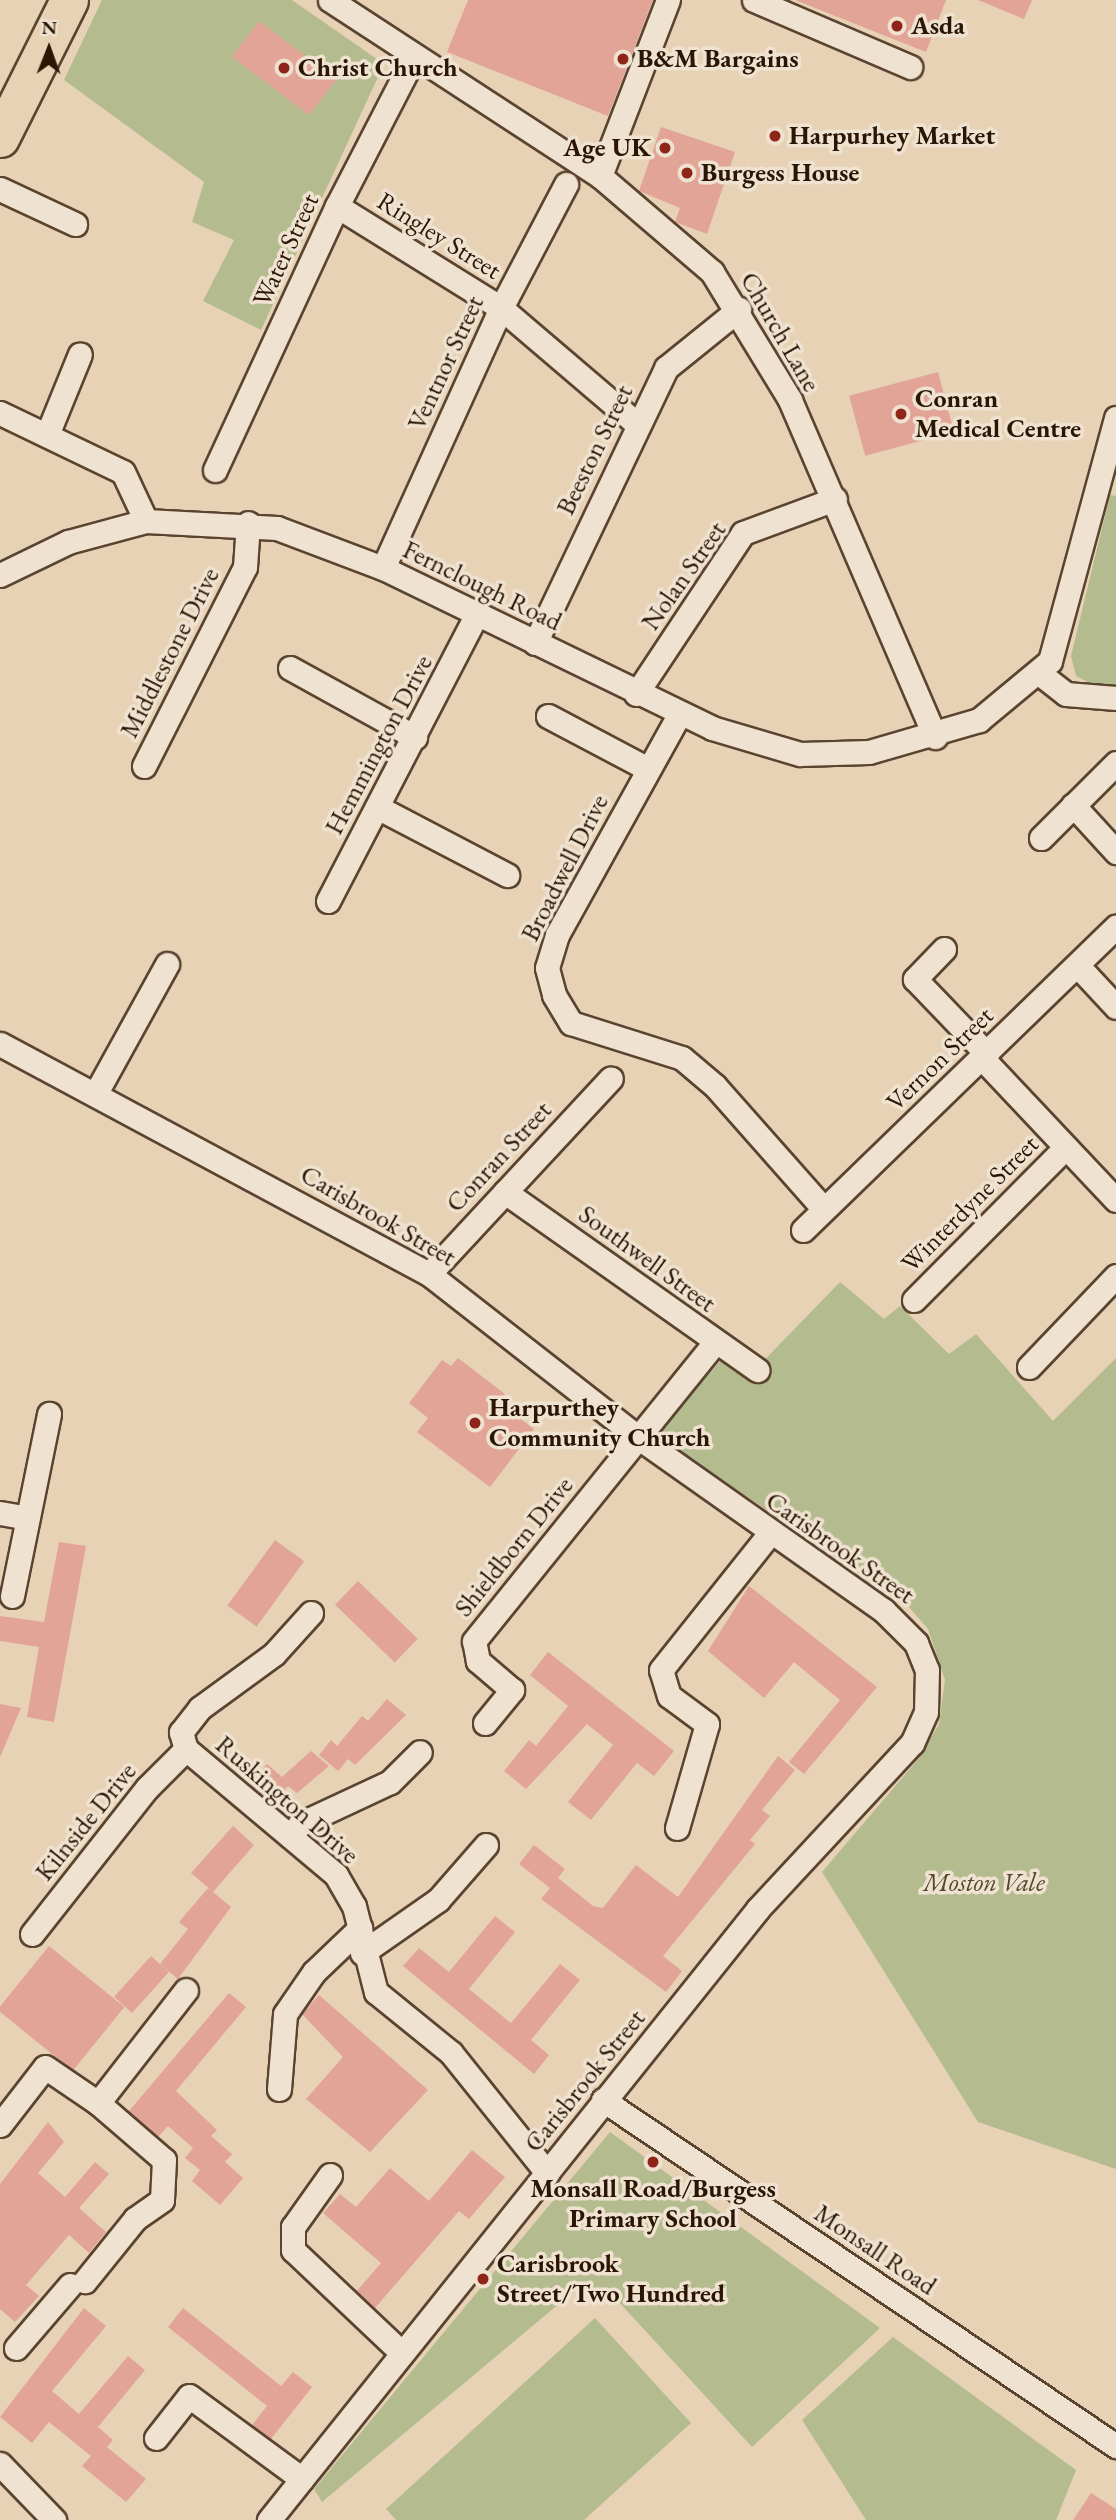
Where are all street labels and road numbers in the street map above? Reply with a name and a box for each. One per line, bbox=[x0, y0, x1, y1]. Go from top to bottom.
street label: Ringley Street bbox=[371, 186, 507, 286]
street label: Water Street bbox=[246, 189, 326, 311]
street label: Church Lane bbox=[733, 267, 827, 397]
street label: Ventnor Street bbox=[401, 291, 491, 435]
street label: Beeston Street bbox=[550, 380, 640, 520]
street label: Nolan Street bbox=[635, 516, 733, 636]
street label: Fernclough Road bbox=[398, 534, 566, 638]
street label: Middlestone Drive bbox=[114, 563, 226, 743]
street label: Hemmington Drive bbox=[319, 650, 439, 840]
street label: Broadwell Drive bbox=[515, 789, 615, 947]
street label: Vernon Street bbox=[880, 1000, 1000, 1118]
street label: Conran Street bbox=[440, 1095, 558, 1219]
street label: Winterdyne Street bbox=[895, 1129, 1045, 1279]
street label: Carisbrook Street bbox=[295, 1159, 461, 1273]
street label: Southwell Street bbox=[572, 1199, 722, 1319]
street label: Shieldborn Drive bbox=[448, 1471, 580, 1623]
street label: Carisbrook Street bbox=[760, 1485, 920, 1611]
street label: Ruskington Drive bbox=[209, 1729, 365, 1871]
street label: Kilnside Drive bbox=[29, 1757, 143, 1887]
street label: Carisbrook Street bbox=[518, 2003, 652, 2159]
street label: Monsall Road bbox=[808, 2198, 942, 2302]

